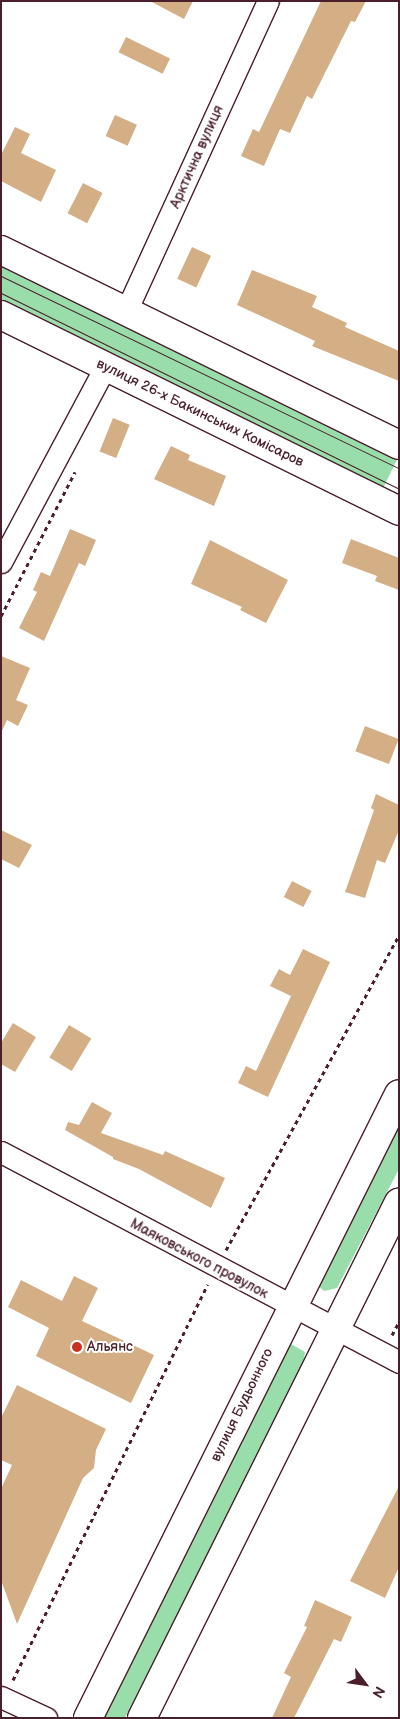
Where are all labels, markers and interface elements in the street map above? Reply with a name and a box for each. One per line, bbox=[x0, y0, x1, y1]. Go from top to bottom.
street label: Арктична вулиця bbox=[167, 103, 227, 211]
street label: вулиця 26-х Бакинських Комісаров bbox=[94, 355, 306, 471]
street label: Маяковського провулок bbox=[127, 1215, 271, 1303]
place label: Альянс bbox=[87, 1339, 133, 1355]
marker: Альянс bbox=[71, 1341, 83, 1353]
street label: вулиця Будьонного bbox=[207, 1346, 277, 1464]
north arrow bbox=[340, 1659, 390, 1709]
text: N bbox=[368, 1683, 388, 1701]

